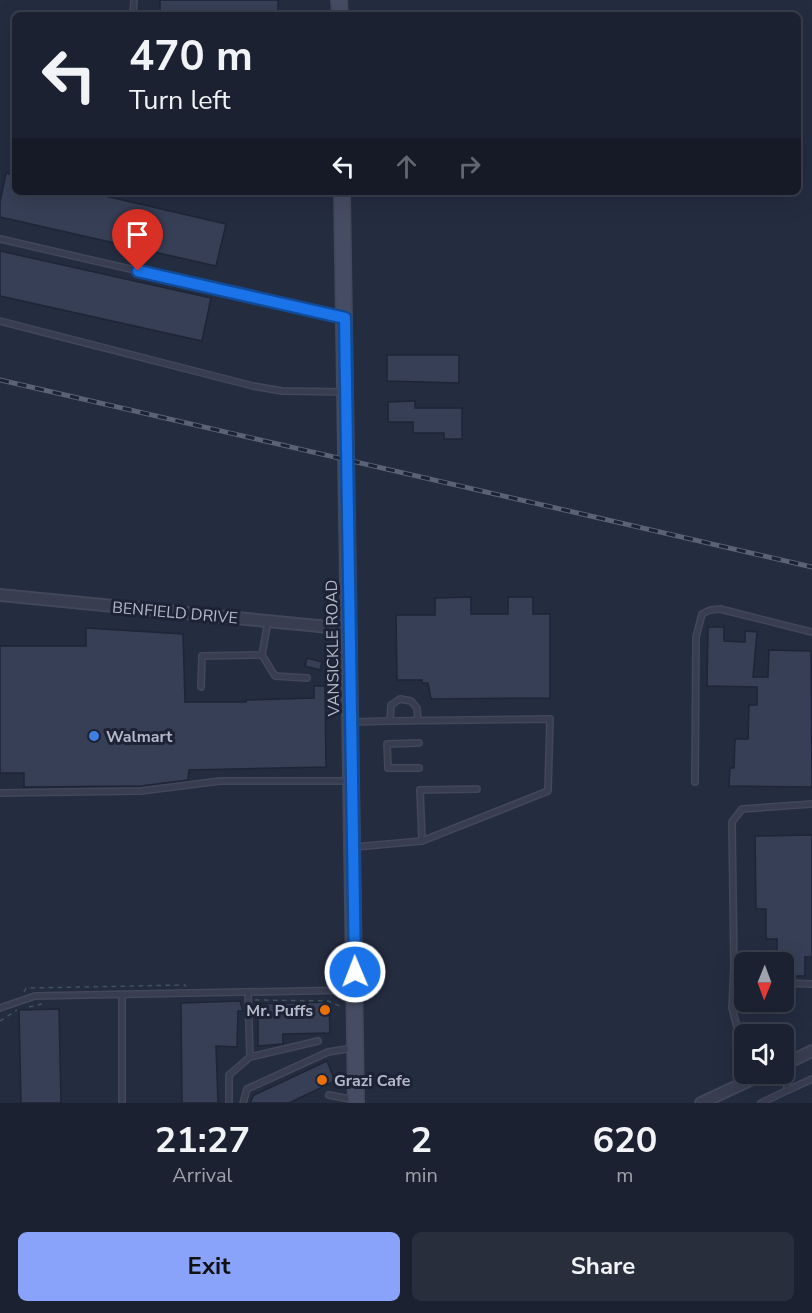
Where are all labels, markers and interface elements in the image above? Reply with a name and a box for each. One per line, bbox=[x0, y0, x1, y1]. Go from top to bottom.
text: 470 m bbox=[129, 28, 253, 85]
icon: left bbox=[30, 36, 108, 114]
text: Turn left bbox=[129, 82, 230, 119]
icon: left bbox=[327, 150, 360, 183]
icon: ahead bbox=[390, 150, 423, 183]
icon: right bbox=[453, 150, 486, 183]
pin bbox=[112, 209, 163, 271]
icon: arrive bbox=[121, 218, 154, 251]
street label: VANSICKLE ROAD bbox=[321, 579, 345, 718]
street label: BENFIELD DRIVE bbox=[111, 597, 239, 629]
place label: Walmart bbox=[106, 726, 173, 748]
marker: Walmart bbox=[87, 729, 101, 743]
position arrow bbox=[323, 940, 387, 1004]
north arrow bbox=[734, 952, 794, 1012]
map controls bbox=[734, 952, 794, 1084]
place label: Mr. Puffs bbox=[246, 1000, 313, 1022]
marker: Mr. Puffs bbox=[318, 1003, 332, 1017]
button: sound bbox=[734, 1024, 794, 1084]
place label: Grazi Cafe bbox=[334, 1070, 411, 1092]
marker: Grazi Cafe bbox=[315, 1073, 329, 1087]
text: 21:27 bbox=[155, 1116, 250, 1165]
text: 2 bbox=[410, 1116, 432, 1165]
text: 620 bbox=[592, 1116, 657, 1165]
text: Arrival bbox=[172, 1162, 232, 1189]
text: min bbox=[405, 1162, 438, 1189]
text: m bbox=[616, 1162, 633, 1189]
button: Exit bbox=[18, 1232, 400, 1301]
button: Share bbox=[412, 1232, 794, 1301]

